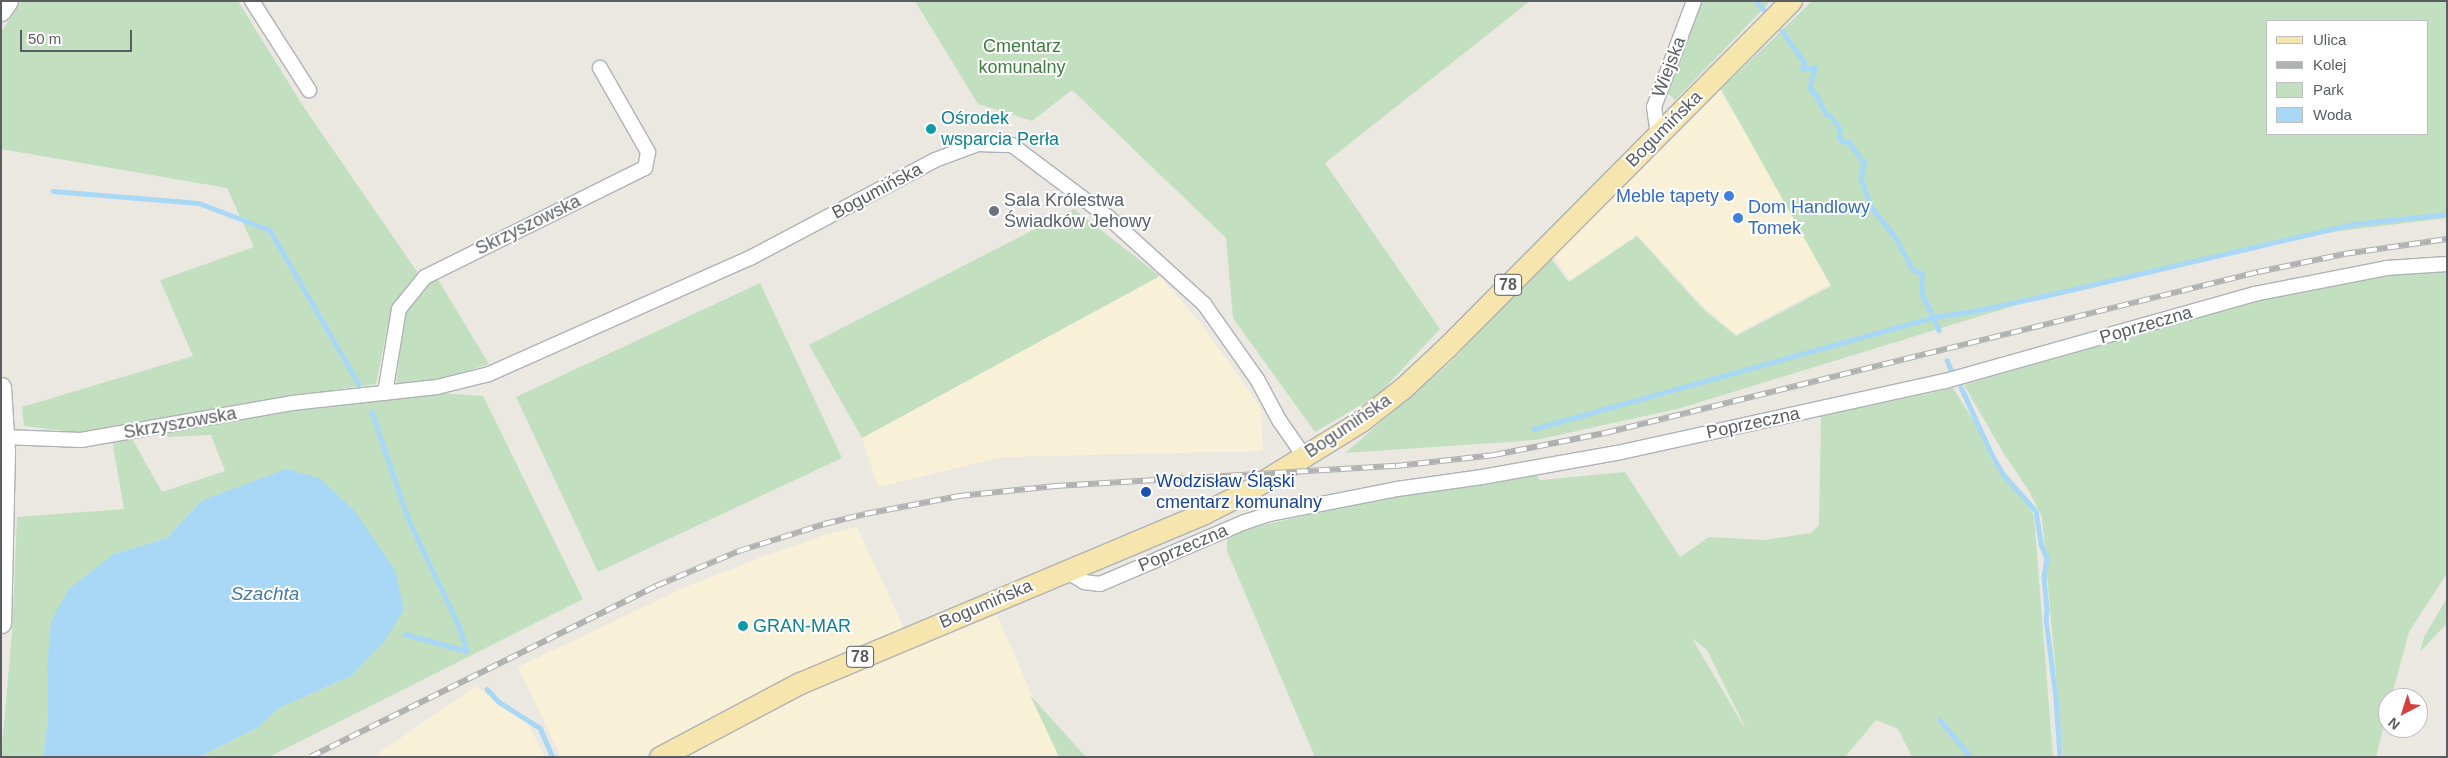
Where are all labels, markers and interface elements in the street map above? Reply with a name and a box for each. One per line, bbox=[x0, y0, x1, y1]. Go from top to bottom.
scale bar bbox=[22, 20, 135, 52]
legend bbox=[2266, 20, 2428, 135]
text: 50 m bbox=[28, 30, 61, 47]
text: Ulica bbox=[2313, 31, 2346, 48]
street label: Wiejska bbox=[1648, 34, 1690, 100]
park label: Cmentarz komunalny bbox=[978, 36, 1066, 78]
text: Kolej bbox=[2313, 56, 2346, 73]
text: Park bbox=[2313, 81, 2344, 98]
street label: Bogumińska bbox=[1621, 86, 1707, 172]
text: Woda bbox=[2313, 106, 2352, 123]
place label: Ośrodek wsparcia Perła bbox=[941, 108, 1059, 150]
marker: Ośrodek wsparcia Perła bbox=[925, 123, 937, 135]
street label: Bogumińska bbox=[828, 158, 926, 224]
place label: Meble tapety bbox=[1616, 185, 1719, 207]
street label: Skrzyszowska bbox=[472, 190, 584, 260]
place label: Sala Królestwa Świadków Jehowy bbox=[1004, 190, 1151, 232]
marker: Meble tapety bbox=[1723, 190, 1735, 202]
place label: Dom Handlowy Tomek bbox=[1748, 197, 1870, 240]
marker: Sala Królestwa Świadków Jehowy bbox=[988, 205, 1000, 217]
marker: Dom Handlowy Tomek bbox=[1732, 212, 1744, 224]
road number: 78 bbox=[1493, 272, 1523, 298]
street label: Poprzeczna bbox=[2097, 302, 2195, 348]
street label: Bogumińska bbox=[1301, 389, 1395, 463]
street label: Skrzyszowska bbox=[122, 402, 238, 444]
street label: Poprzeczna bbox=[1704, 403, 1802, 443]
place label: Wodzisław Śląski cmentarz komunalny bbox=[1156, 471, 1322, 514]
marker: Wodzisław Śląski cmentarz komunalny bbox=[1140, 486, 1152, 498]
street label: Poprzeczna bbox=[1135, 519, 1231, 577]
street label: Bogumińska bbox=[936, 575, 1036, 633]
water label: Szachta bbox=[231, 583, 299, 605]
place label: GRAN-MAR bbox=[753, 615, 851, 637]
marker: GRAN-MAR bbox=[737, 620, 749, 632]
road number: 78 bbox=[845, 644, 875, 670]
north arrow bbox=[2378, 688, 2428, 738]
text: N bbox=[2385, 714, 2403, 733]

